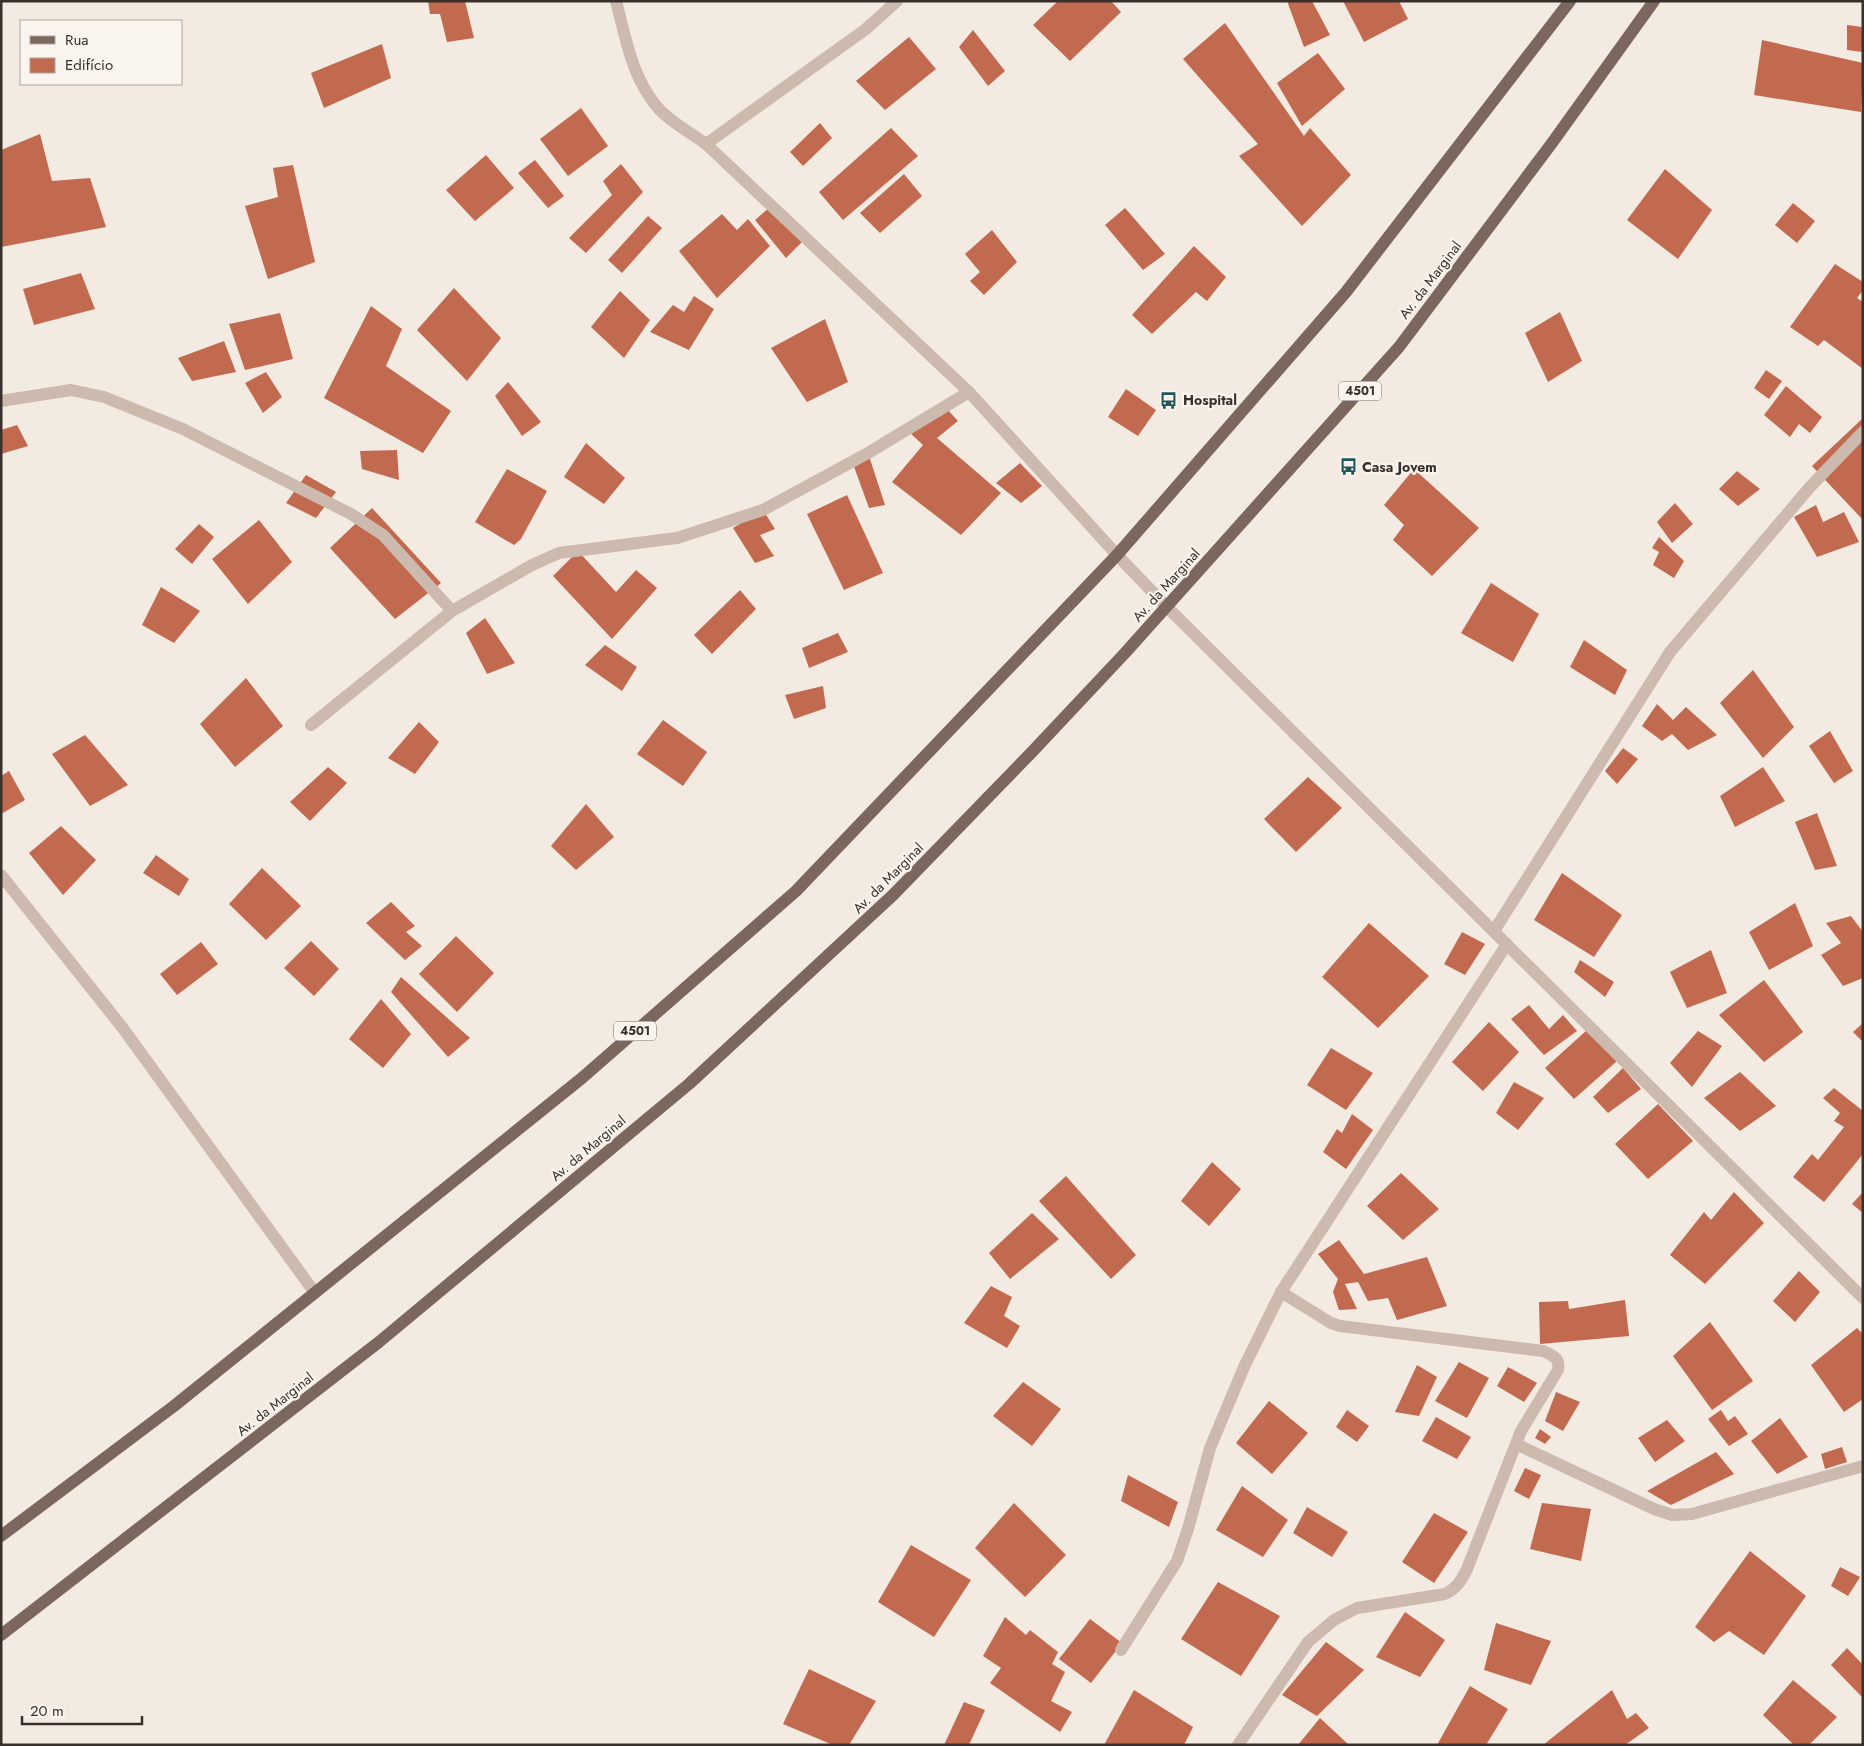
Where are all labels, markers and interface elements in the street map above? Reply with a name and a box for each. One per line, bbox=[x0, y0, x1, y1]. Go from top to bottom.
legend bbox=[20, 20, 182, 85]
text: Rua bbox=[65, 29, 89, 51]
text: Edifício bbox=[65, 54, 113, 76]
street label: Av. da Marginal bbox=[1394, 237, 1466, 323]
road number: 4501 bbox=[1339, 382, 1381, 401]
bus stop icon: Hospital bbox=[1159, 390, 1179, 410]
place label: Hospital bbox=[1183, 390, 1237, 410]
bus stop icon: Casa Jovem bbox=[1338, 457, 1358, 477]
place label: Casa Jovem bbox=[1362, 457, 1437, 477]
street label: Av. da Marginal bbox=[1128, 544, 1204, 626]
street label: Av. da Marginal bbox=[848, 838, 928, 918]
road number: 4501 bbox=[614, 1021, 656, 1040]
street label: Av. da Marginal bbox=[546, 1111, 630, 1185]
street label: Av. da Marginal bbox=[232, 1368, 318, 1440]
scale bar bbox=[22, 1694, 142, 1726]
text: 20 m bbox=[30, 1700, 64, 1722]

